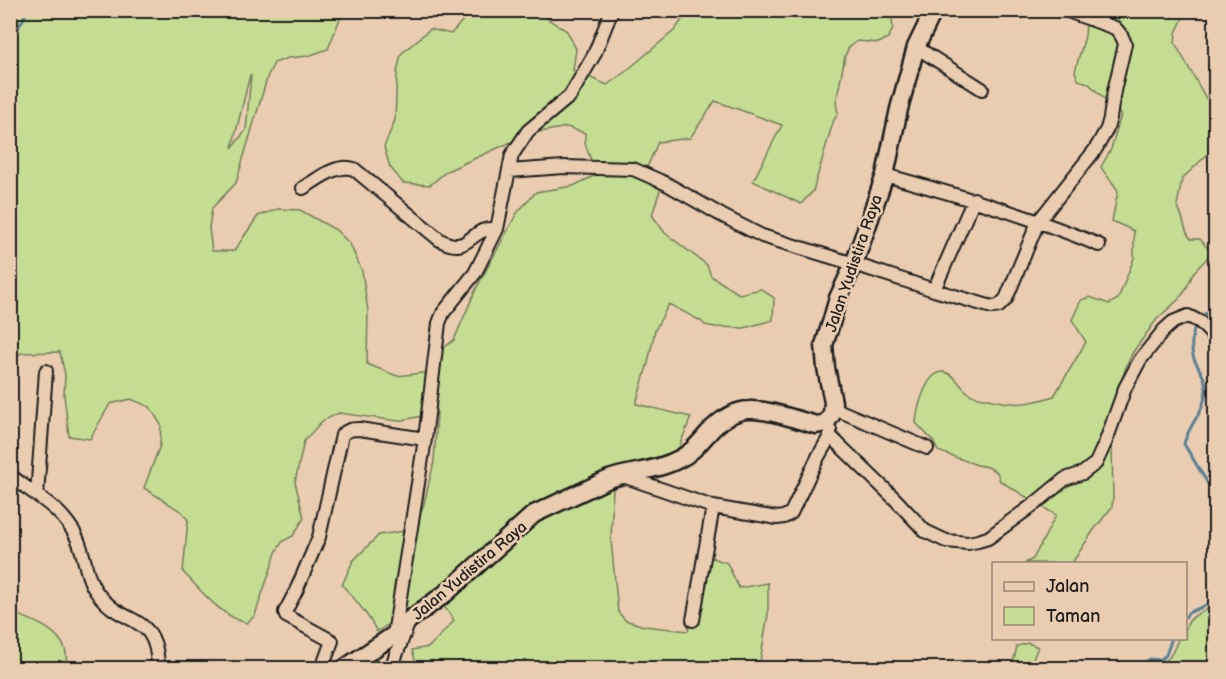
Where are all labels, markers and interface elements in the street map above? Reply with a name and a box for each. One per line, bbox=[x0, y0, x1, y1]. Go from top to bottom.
street label: Jalan Yudistira Raya bbox=[822, 192, 887, 335]
street label: Jalan Yudistira Raya bbox=[409, 518, 531, 625]
legend bbox=[992, 562, 1187, 640]
text: Jalan bbox=[1046, 576, 1089, 597]
text: Taman bbox=[1046, 606, 1100, 627]

